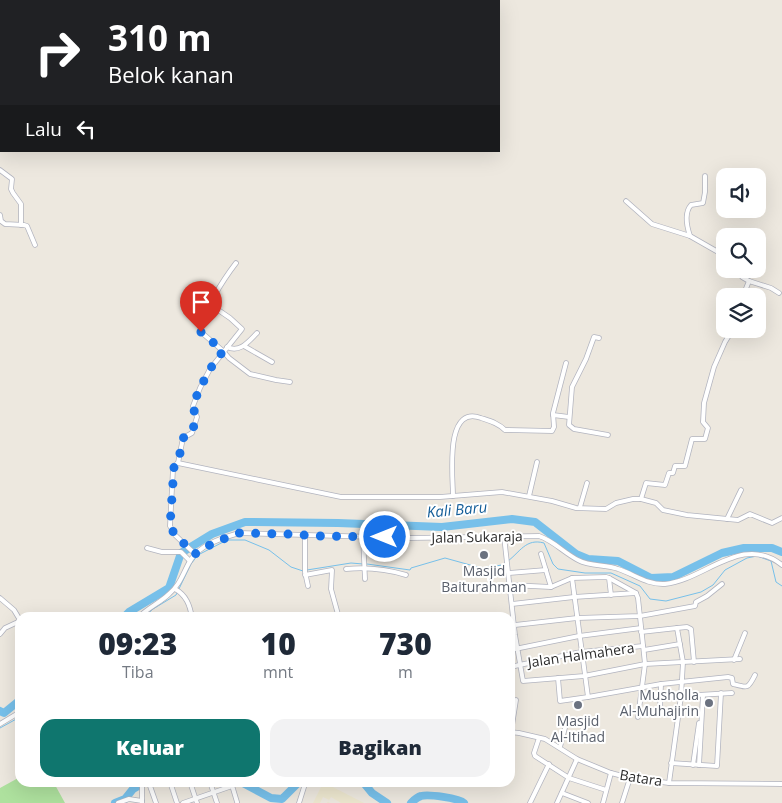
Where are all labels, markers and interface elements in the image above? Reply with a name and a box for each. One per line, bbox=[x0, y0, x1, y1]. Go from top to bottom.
text: 310 m bbox=[108, 14, 212, 61]
icon: right bbox=[25, 20, 90, 85]
text: Belok kanan bbox=[108, 59, 234, 89]
icon: left bbox=[72, 115, 100, 143]
text: Lalu bbox=[25, 116, 62, 142]
map controls bbox=[716, 168, 766, 338]
button: sound bbox=[716, 168, 766, 218]
button: search bbox=[716, 228, 766, 278]
pin bbox=[180, 281, 222, 332]
icon: arrive bbox=[187, 288, 215, 316]
button: layers bbox=[716, 288, 766, 338]
water label: Kali Baru bbox=[426, 496, 488, 522]
position arrow bbox=[358, 510, 410, 562]
street label: Jalan Sukaraja bbox=[429, 526, 523, 547]
marker: Masjid Baiturahman bbox=[478, 549, 490, 561]
place label: Masjid Baiturahman bbox=[441, 561, 527, 596]
text: 09:23 bbox=[98, 623, 177, 664]
text: 10 bbox=[261, 623, 296, 664]
text: 730 bbox=[379, 623, 432, 664]
street label: Jalan Halmahera bbox=[524, 638, 635, 672]
text: Tiba bbox=[122, 661, 154, 683]
text: mnt bbox=[263, 661, 293, 683]
text: m bbox=[398, 661, 413, 683]
place label: Musholla Al-Muhajirin bbox=[620, 685, 699, 720]
marker: Musholla Al-Muhajirin bbox=[703, 697, 715, 709]
marker: Masjid Al-Itihad bbox=[572, 699, 584, 711]
place label: Masjid Al-Itihad bbox=[551, 711, 605, 746]
button: Keluar bbox=[40, 719, 260, 777]
button: Bagikan bbox=[270, 719, 490, 777]
street label: Batara bbox=[618, 765, 664, 790]

